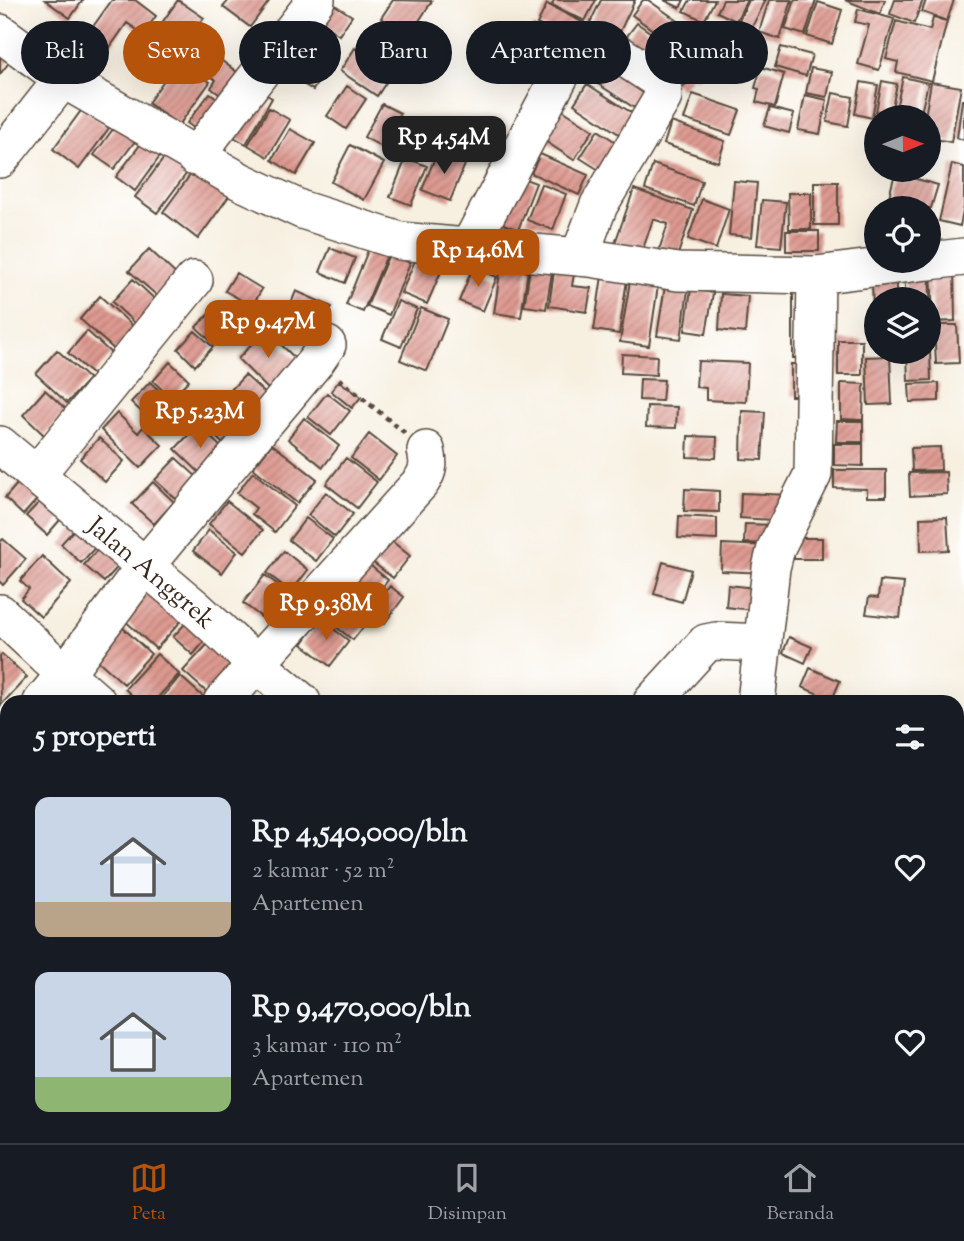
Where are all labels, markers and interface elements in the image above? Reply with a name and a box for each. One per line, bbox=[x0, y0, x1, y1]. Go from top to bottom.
chip: Beli bbox=[21, 21, 109, 84]
chip: Sewa bbox=[123, 21, 225, 84]
chip: Filter bbox=[239, 21, 341, 84]
chip: Baru bbox=[355, 21, 452, 84]
chip: Apartemen bbox=[466, 21, 631, 84]
chip: Rumah bbox=[645, 21, 768, 84]
north arrow bbox=[864, 105, 942, 182]
map controls bbox=[864, 105, 941, 364]
pin: Rp 4.54M bbox=[372, 116, 516, 176]
text: Rp 4.54M bbox=[398, 122, 490, 155]
button: locate bbox=[864, 196, 941, 273]
pin: Rp 14.6M bbox=[406, 230, 550, 289]
text: Rp 14.6M bbox=[432, 235, 524, 268]
button: layers bbox=[864, 287, 941, 364]
pin: Rp 9.47M bbox=[196, 300, 340, 360]
text: Rp 9.47M bbox=[221, 306, 315, 339]
pin: Rp 5.23M bbox=[128, 391, 272, 450]
text: Rp 5.23M bbox=[156, 396, 244, 429]
street label: Jalan Anggrek bbox=[77, 508, 222, 639]
pin: Rp 9.38M bbox=[254, 582, 398, 642]
text: Rp 9.38M bbox=[280, 588, 372, 621]
text: 5 properti bbox=[35, 716, 156, 759]
icon: filters bbox=[891, 718, 929, 756]
text: Rp 4,540,000/bln bbox=[252, 812, 468, 855]
icon: home bbox=[91, 825, 175, 909]
icon: heart bbox=[891, 848, 929, 886]
text: 2 kamar · 52 m² bbox=[252, 855, 395, 888]
text: Apartemen bbox=[252, 888, 364, 921]
text: Rp 9,470,000/bln bbox=[252, 987, 471, 1030]
icon: home bbox=[91, 1000, 175, 1084]
icon: heart bbox=[891, 1023, 929, 1061]
text: 3 kamar · 110 m² bbox=[252, 1030, 402, 1063]
text: Apartemen bbox=[252, 1063, 364, 1096]
tab: Peta bbox=[130, 1159, 168, 1228]
tab: Disimpan bbox=[428, 1159, 507, 1228]
tab: Beranda bbox=[767, 1159, 834, 1228]

